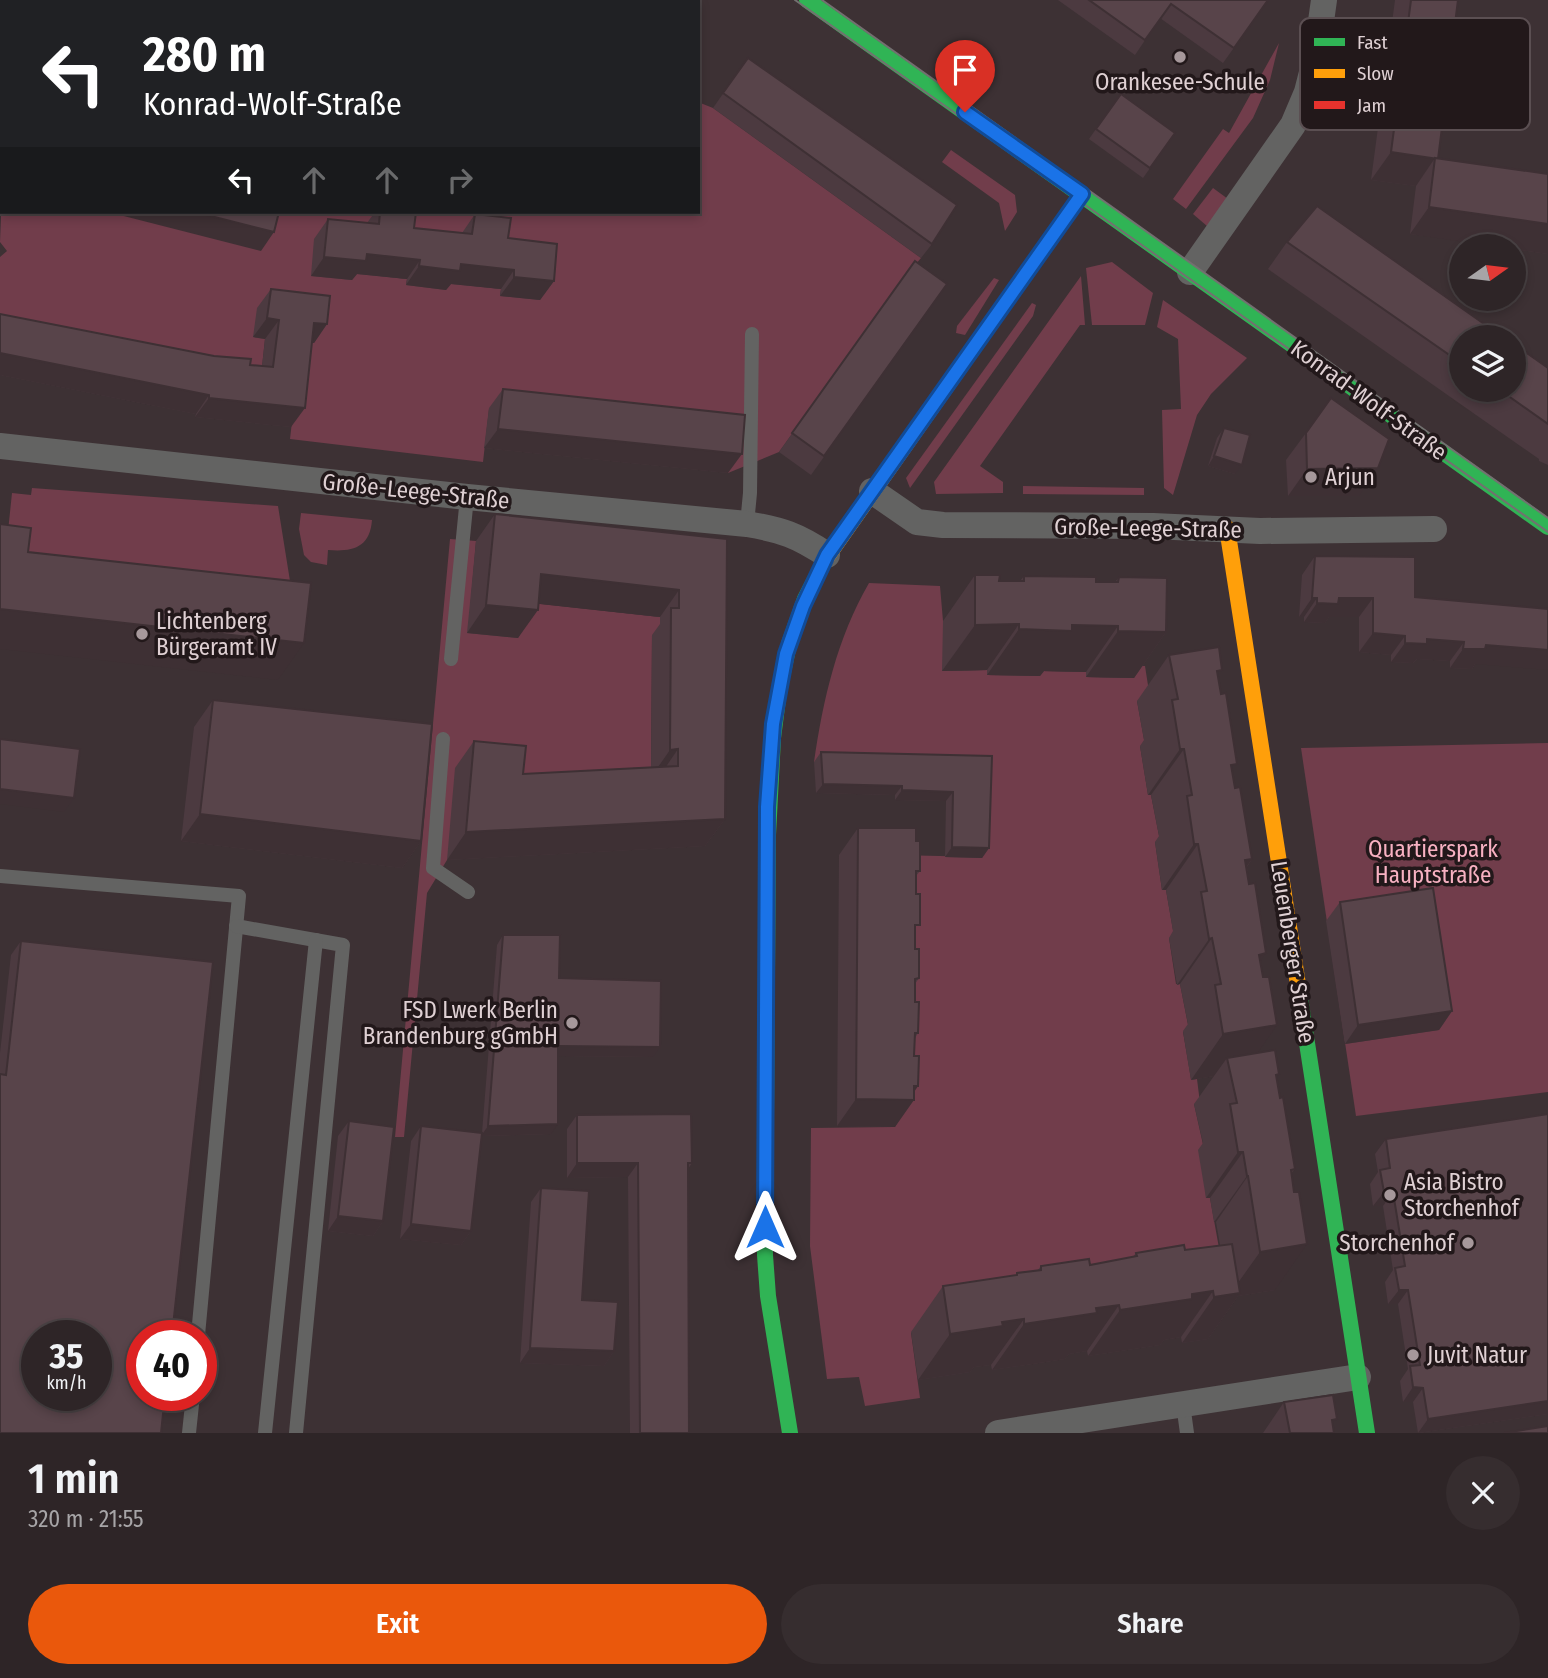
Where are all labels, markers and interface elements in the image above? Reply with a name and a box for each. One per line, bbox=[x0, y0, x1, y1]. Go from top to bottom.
legend bbox=[1300, 18, 1530, 130]
text: 280 m bbox=[143, 25, 266, 84]
icon: left bbox=[28, 28, 119, 119]
text: Fast bbox=[1357, 31, 1388, 54]
pin bbox=[935, 40, 995, 112]
marker: Orankesee-Schule bbox=[1172, 49, 1188, 65]
icon: arrive bbox=[946, 51, 984, 89]
text: Slow bbox=[1357, 62, 1394, 85]
place label: Orankesee-Schule bbox=[1095, 68, 1265, 96]
text: Konrad-Wolf-Straße bbox=[143, 85, 402, 123]
text: Jam bbox=[1357, 94, 1386, 117]
icon: left bbox=[222, 161, 260, 199]
icon: ahead bbox=[295, 161, 333, 199]
icon: ahead bbox=[368, 161, 406, 199]
icon: right bbox=[441, 161, 479, 199]
north arrow bbox=[1449, 234, 1526, 312]
map controls bbox=[1449, 234, 1526, 402]
button: layers bbox=[1449, 325, 1526, 402]
street label: Konrad-Wolf-Straße bbox=[1286, 334, 1452, 466]
place label: Arjun bbox=[1325, 463, 1375, 491]
street label: Große-Leege-Straße bbox=[321, 467, 511, 515]
marker: Arjun bbox=[1303, 469, 1319, 485]
street label: Große-Leege-Straße bbox=[1054, 512, 1242, 544]
place label: Lichtenberg Bürgeramt IV bbox=[156, 607, 277, 661]
marker: Lichtenberg Bürgeramt IV bbox=[134, 626, 150, 642]
park label: Quartierspark Hauptstraße bbox=[1368, 835, 1498, 889]
street label: Leuenberger Straße bbox=[1265, 859, 1321, 1045]
place label: FSD Lwerk Berlin Brandenburg gGmbH bbox=[363, 996, 558, 1050]
marker: FSD Lwerk Berlin Brandenburg gGmbH bbox=[564, 1015, 580, 1031]
place label: Asia Bistro Storchenhof bbox=[1404, 1168, 1521, 1222]
marker: Asia Bistro Storchenhof bbox=[1382, 1187, 1398, 1203]
position arrow bbox=[728, 1190, 802, 1264]
place label: Storchenhof bbox=[1339, 1229, 1456, 1257]
marker: Storchenhof bbox=[1460, 1235, 1476, 1251]
speed limit sign: 40 bbox=[126, 1320, 217, 1411]
text: 35 bbox=[50, 1335, 83, 1377]
place label: Juvit Natur bbox=[1427, 1341, 1527, 1369]
marker: Juvit Natur bbox=[1405, 1347, 1421, 1363]
text: km/h bbox=[46, 1372, 87, 1394]
text: 1 min bbox=[28, 1454, 119, 1504]
button: close bbox=[1446, 1456, 1520, 1530]
text: 320 m · 21:55 bbox=[28, 1505, 144, 1533]
button: Exit bbox=[28, 1584, 767, 1664]
button: Share bbox=[781, 1584, 1520, 1664]

